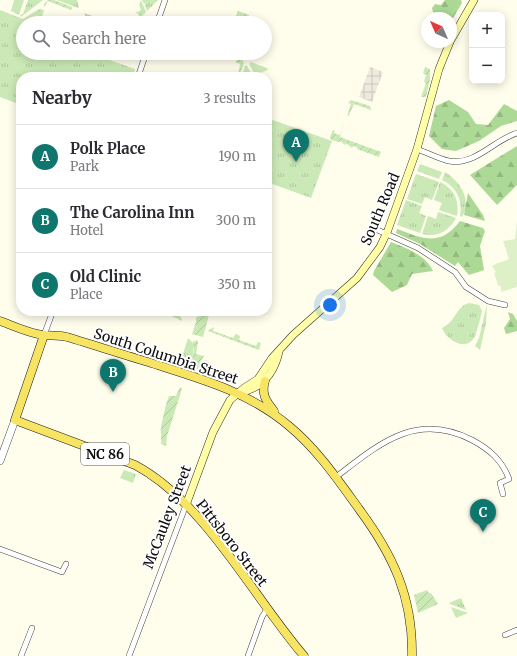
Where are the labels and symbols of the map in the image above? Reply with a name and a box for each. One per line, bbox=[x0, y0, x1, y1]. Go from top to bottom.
north arrow bbox=[421, 12, 457, 48]
pin: A bbox=[283, 129, 309, 162]
street label: South Road bbox=[357, 169, 404, 248]
your location bbox=[320, 295, 340, 315]
street label: South Columbia Street bbox=[92, 324, 241, 388]
pin: B bbox=[100, 359, 126, 392]
road number: NC 86 bbox=[81, 443, 129, 465]
street label: McCauley Street bbox=[139, 462, 195, 571]
street label: Pittsboro Street bbox=[192, 496, 272, 590]
pin: C bbox=[470, 499, 496, 532]

